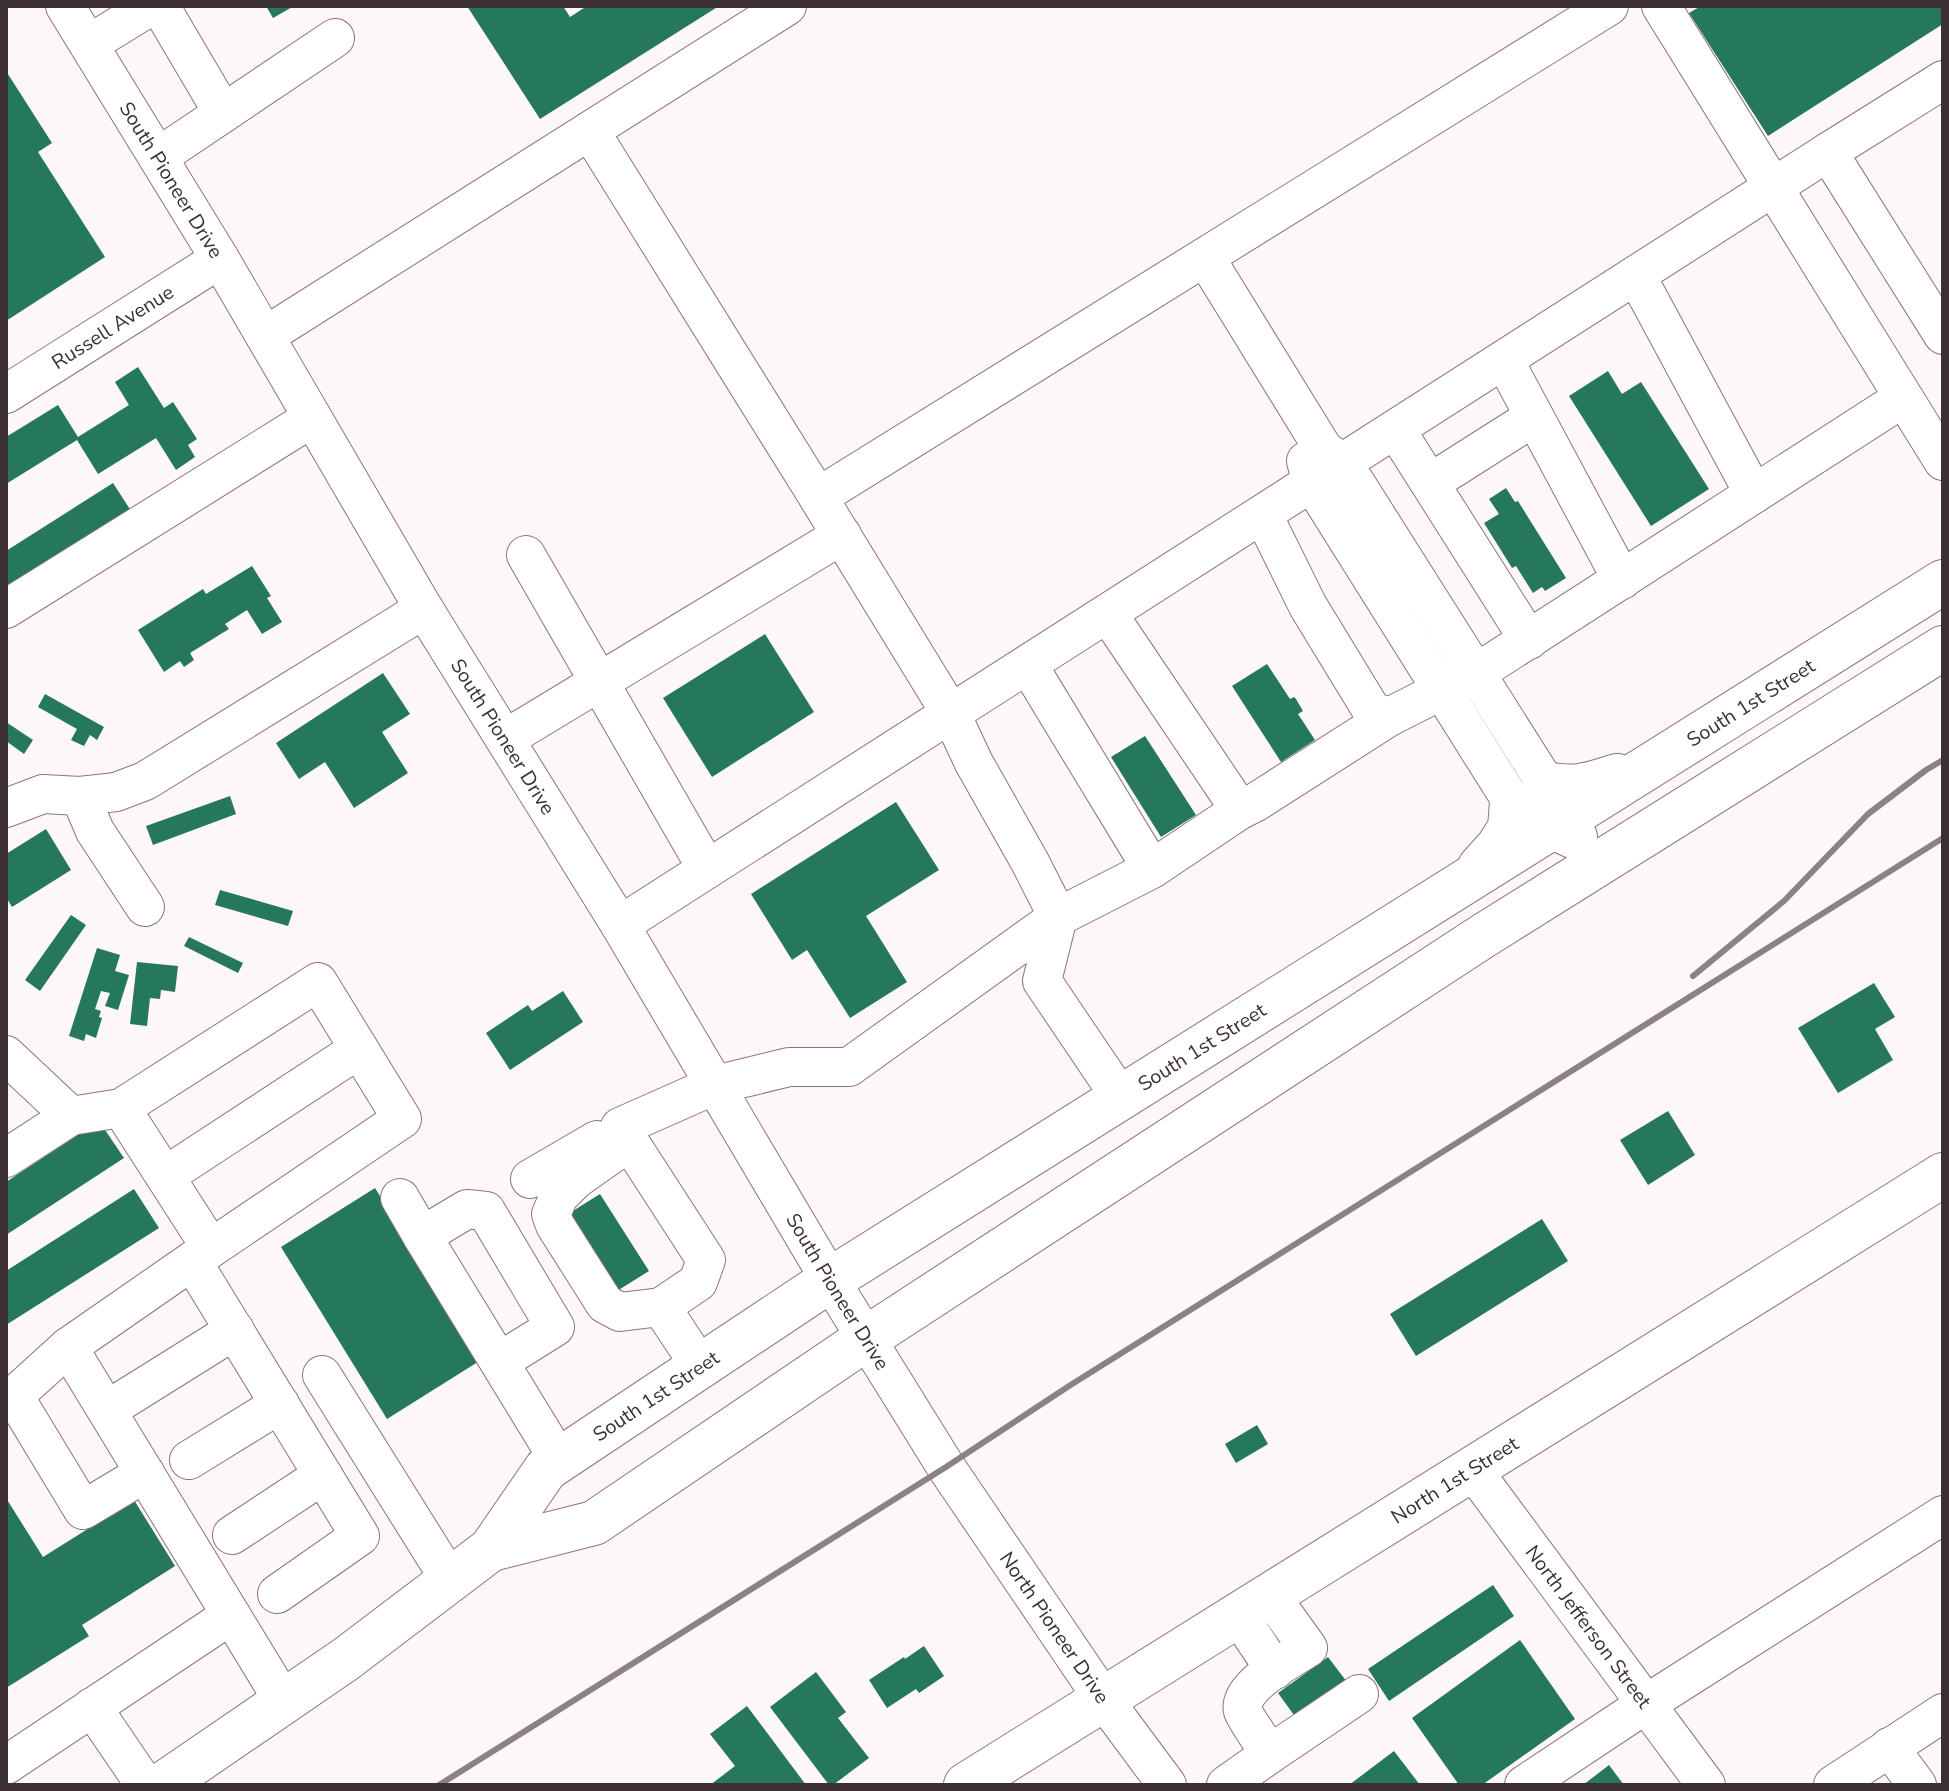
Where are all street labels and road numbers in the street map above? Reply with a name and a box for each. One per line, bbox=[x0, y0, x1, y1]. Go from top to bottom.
street label: South Pioneer Drive bbox=[113, 97, 230, 263]
street label: Russell Avenue bbox=[46, 278, 179, 375]
street label: South 1st Street bbox=[1681, 652, 1821, 753]
street label: South Pioneer Drive bbox=[445, 653, 562, 820]
street label: South 1st Street bbox=[1133, 996, 1272, 1097]
street label: South Pioneer Drive bbox=[780, 1208, 896, 1375]
street label: South 1st Street bbox=[587, 1344, 725, 1448]
street label: North 1st Street bbox=[1386, 1429, 1524, 1530]
street label: North Jefferson Street bbox=[1519, 1539, 1659, 1714]
street label: North Pioneer Drive bbox=[994, 1546, 1116, 1709]

